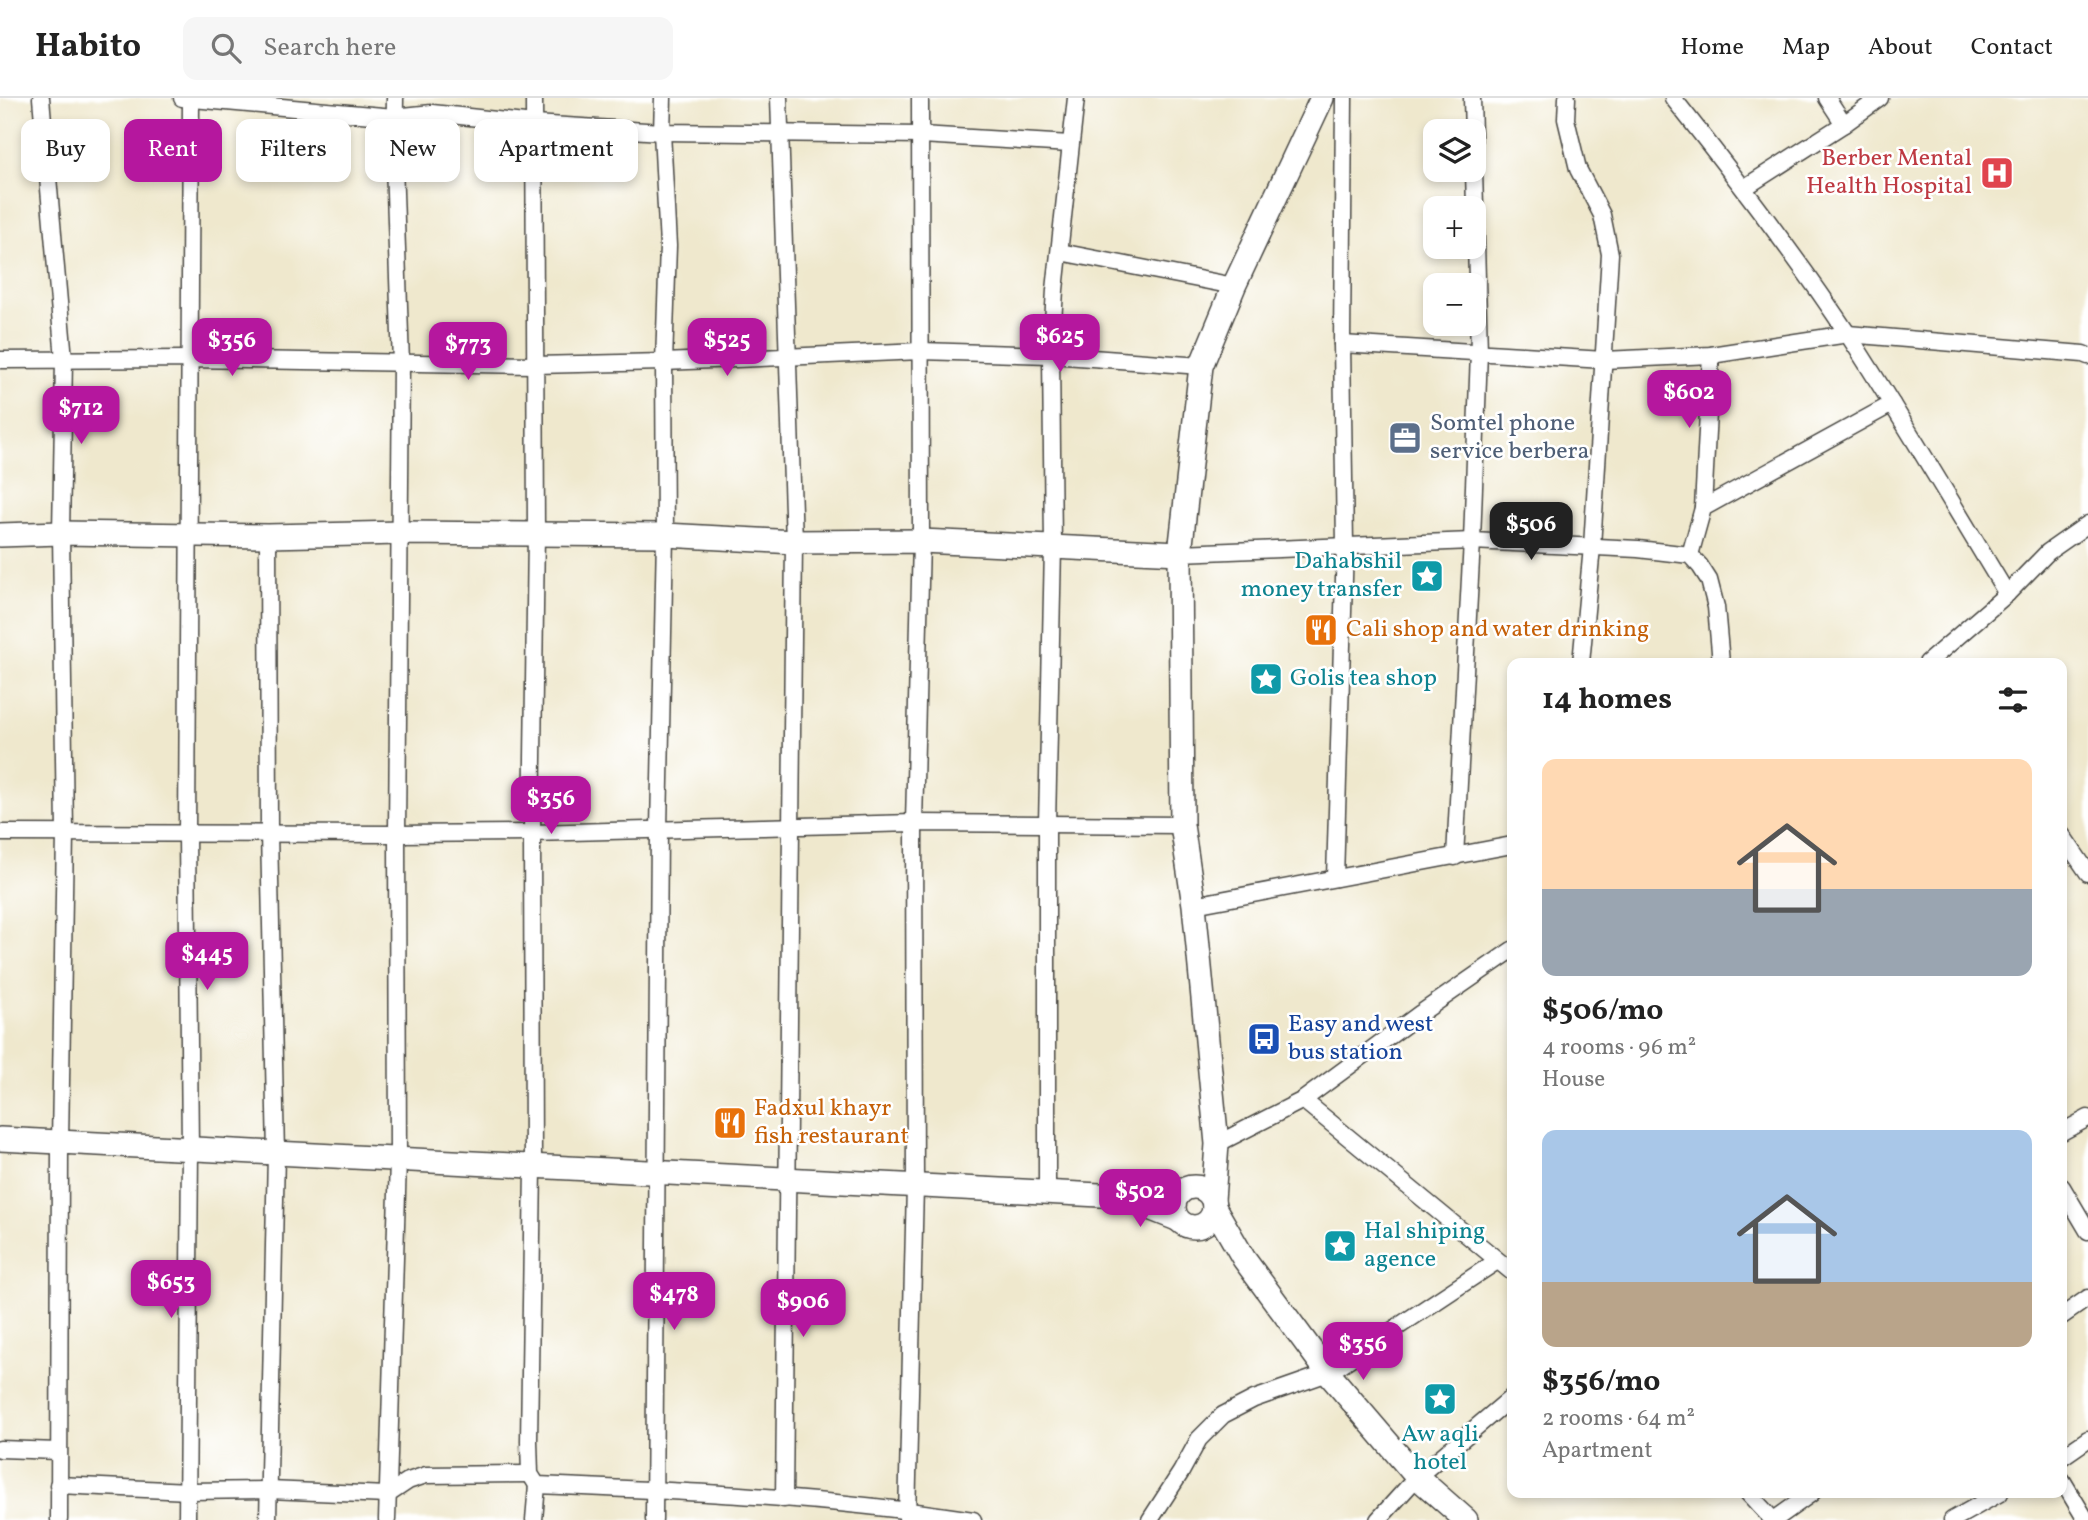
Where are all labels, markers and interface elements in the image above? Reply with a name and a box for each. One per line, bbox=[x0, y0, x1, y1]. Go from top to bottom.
search box bbox=[183, 17, 673, 80]
text: Habito bbox=[35, 25, 141, 71]
icon: search bbox=[207, 29, 245, 67]
text: Search here bbox=[263, 30, 396, 66]
text: Home bbox=[1680, 31, 1744, 65]
text: Map bbox=[1782, 31, 1830, 65]
text: About bbox=[1868, 31, 1933, 65]
text: Contact bbox=[1971, 31, 2053, 65]
chip: Buy bbox=[21, 119, 110, 182]
chip: Rent bbox=[124, 119, 222, 182]
chip: Filters bbox=[236, 119, 351, 182]
chip: New bbox=[365, 119, 460, 182]
chip: Apartment bbox=[474, 119, 638, 182]
map controls bbox=[1423, 119, 1486, 336]
button: layers bbox=[1423, 119, 1486, 182]
place label: Berber Mental Health Hospital bbox=[1806, 142, 1972, 204]
hospital icon: Berber Mental Health Hospital bbox=[1978, 154, 2016, 192]
button: + bbox=[1423, 196, 1486, 259]
button: − bbox=[1423, 273, 1486, 336]
pin: $625 bbox=[1019, 314, 1101, 374]
pin: $356 bbox=[191, 318, 273, 378]
pin: $525 bbox=[686, 318, 768, 378]
text: $625 bbox=[1036, 321, 1084, 353]
pin: $773 bbox=[427, 322, 509, 382]
text: $356 bbox=[208, 325, 256, 357]
text: $525 bbox=[704, 325, 750, 357]
text: $773 bbox=[445, 329, 491, 361]
pin: $602 bbox=[1648, 370, 1730, 430]
text: $602 bbox=[1663, 377, 1715, 409]
pin: $712 bbox=[40, 386, 122, 446]
text: $712 bbox=[58, 393, 104, 425]
place label: Somtel phone service berbera bbox=[1430, 407, 1590, 469]
office icon: Somtel phone service berbera bbox=[1386, 419, 1424, 457]
pin: $506 bbox=[1490, 503, 1572, 562]
text: $506 bbox=[1506, 509, 1556, 541]
place label: Dahabshil money transfer bbox=[1241, 545, 1402, 607]
place icon: Dahabshil money transfer bbox=[1408, 557, 1446, 595]
restaurant icon: Cali shop and water drinking bbox=[1302, 611, 1340, 649]
place label: Cali shop and water drinking bbox=[1346, 613, 1649, 647]
place icon: Golis tea shop bbox=[1247, 660, 1285, 698]
place label: Golis tea shop bbox=[1290, 662, 1437, 696]
text: 14 homes bbox=[1542, 679, 1672, 721]
icon: filters bbox=[1994, 681, 2032, 719]
pin: $356 bbox=[510, 776, 592, 836]
text: $356 bbox=[527, 783, 575, 815]
icon: home bbox=[1724, 805, 1850, 931]
pin: $445 bbox=[166, 932, 248, 992]
text: $445 bbox=[181, 939, 233, 971]
text: $506/mo bbox=[1542, 990, 1663, 1032]
place label: Easy and west bus station bbox=[1288, 1008, 1434, 1070]
bus stop icon: Easy and west bus station bbox=[1245, 1020, 1283, 1058]
text: 4 rooms · 96 m² bbox=[1542, 1032, 1696, 1064]
text: House bbox=[1542, 1064, 1605, 1096]
place label: Fadxul khayr fish restaurant bbox=[754, 1092, 909, 1154]
restaurant icon: Fadxul khayr fish restaurant bbox=[711, 1104, 749, 1142]
pin: $502 bbox=[1099, 1170, 1181, 1229]
text: $502 bbox=[1115, 1176, 1165, 1208]
icon: home bbox=[1724, 1176, 1850, 1302]
place label: Hal shiping agence bbox=[1364, 1215, 1485, 1277]
place icon: Hal shiping agence bbox=[1321, 1227, 1359, 1265]
pin: $653 bbox=[130, 1260, 212, 1320]
text: $653 bbox=[147, 1267, 195, 1299]
pin: $478 bbox=[633, 1272, 715, 1332]
text: $478 bbox=[649, 1279, 699, 1311]
pin: $906 bbox=[762, 1280, 844, 1339]
text: $906 bbox=[777, 1286, 829, 1318]
pin: $356 bbox=[1322, 1322, 1404, 1382]
text: $356 bbox=[1339, 1329, 1387, 1361]
text: $356/mo bbox=[1542, 1361, 1660, 1403]
place icon: Aw aqli hotel bbox=[1421, 1380, 1459, 1418]
text: 2 rooms · 64 m² bbox=[1542, 1403, 1695, 1435]
place label: Aw aqli hotel bbox=[1401, 1418, 1479, 1480]
text: Apartment bbox=[1542, 1435, 1653, 1467]

